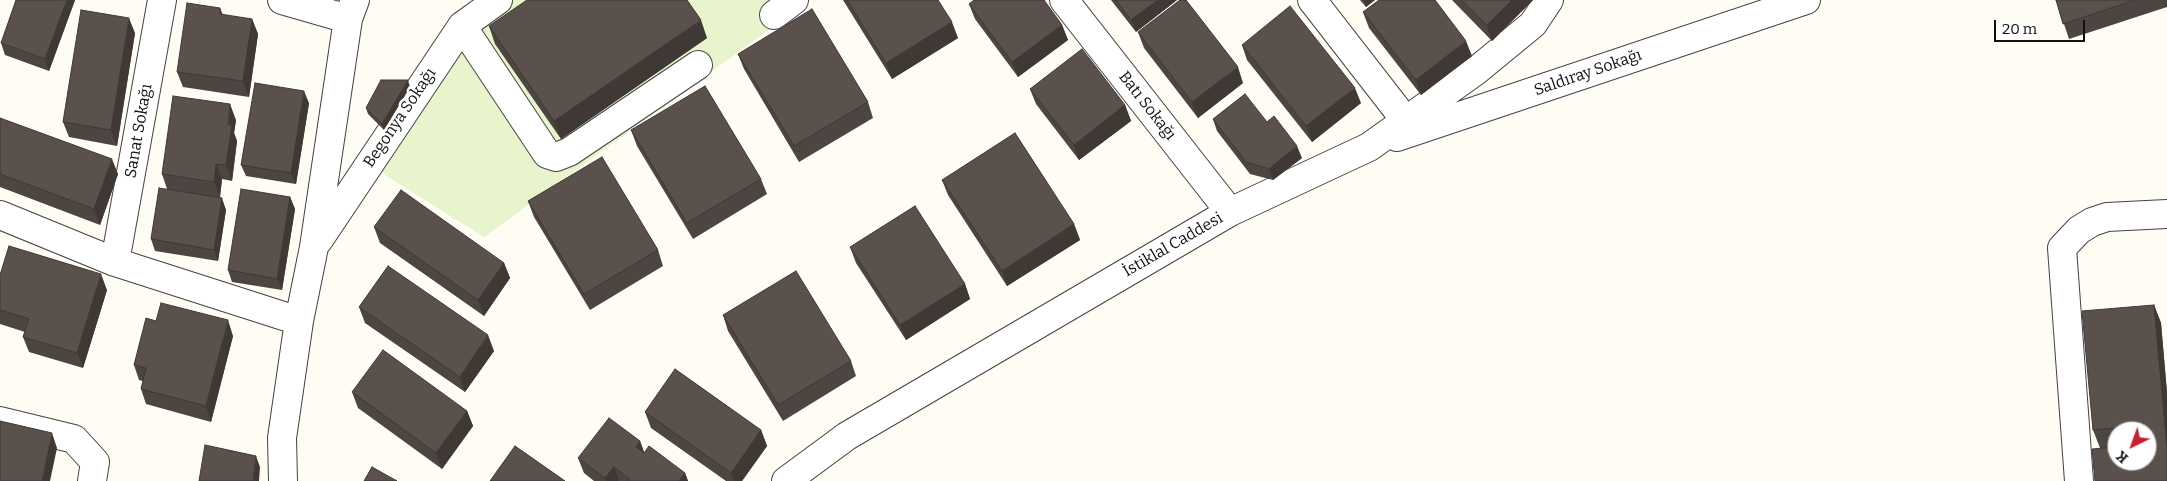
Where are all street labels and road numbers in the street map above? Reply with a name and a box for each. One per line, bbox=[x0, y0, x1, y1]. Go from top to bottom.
street label: Saldıray Sokağı bbox=[1532, 46, 1644, 100]
street label: Begonya Sokağı bbox=[360, 65, 440, 171]
street label: Batı Sokağı bbox=[1114, 68, 1180, 144]
street label: Sanat Sokağı bbox=[121, 82, 157, 180]
street label: İstiklal Caddesi bbox=[1120, 209, 1226, 281]

